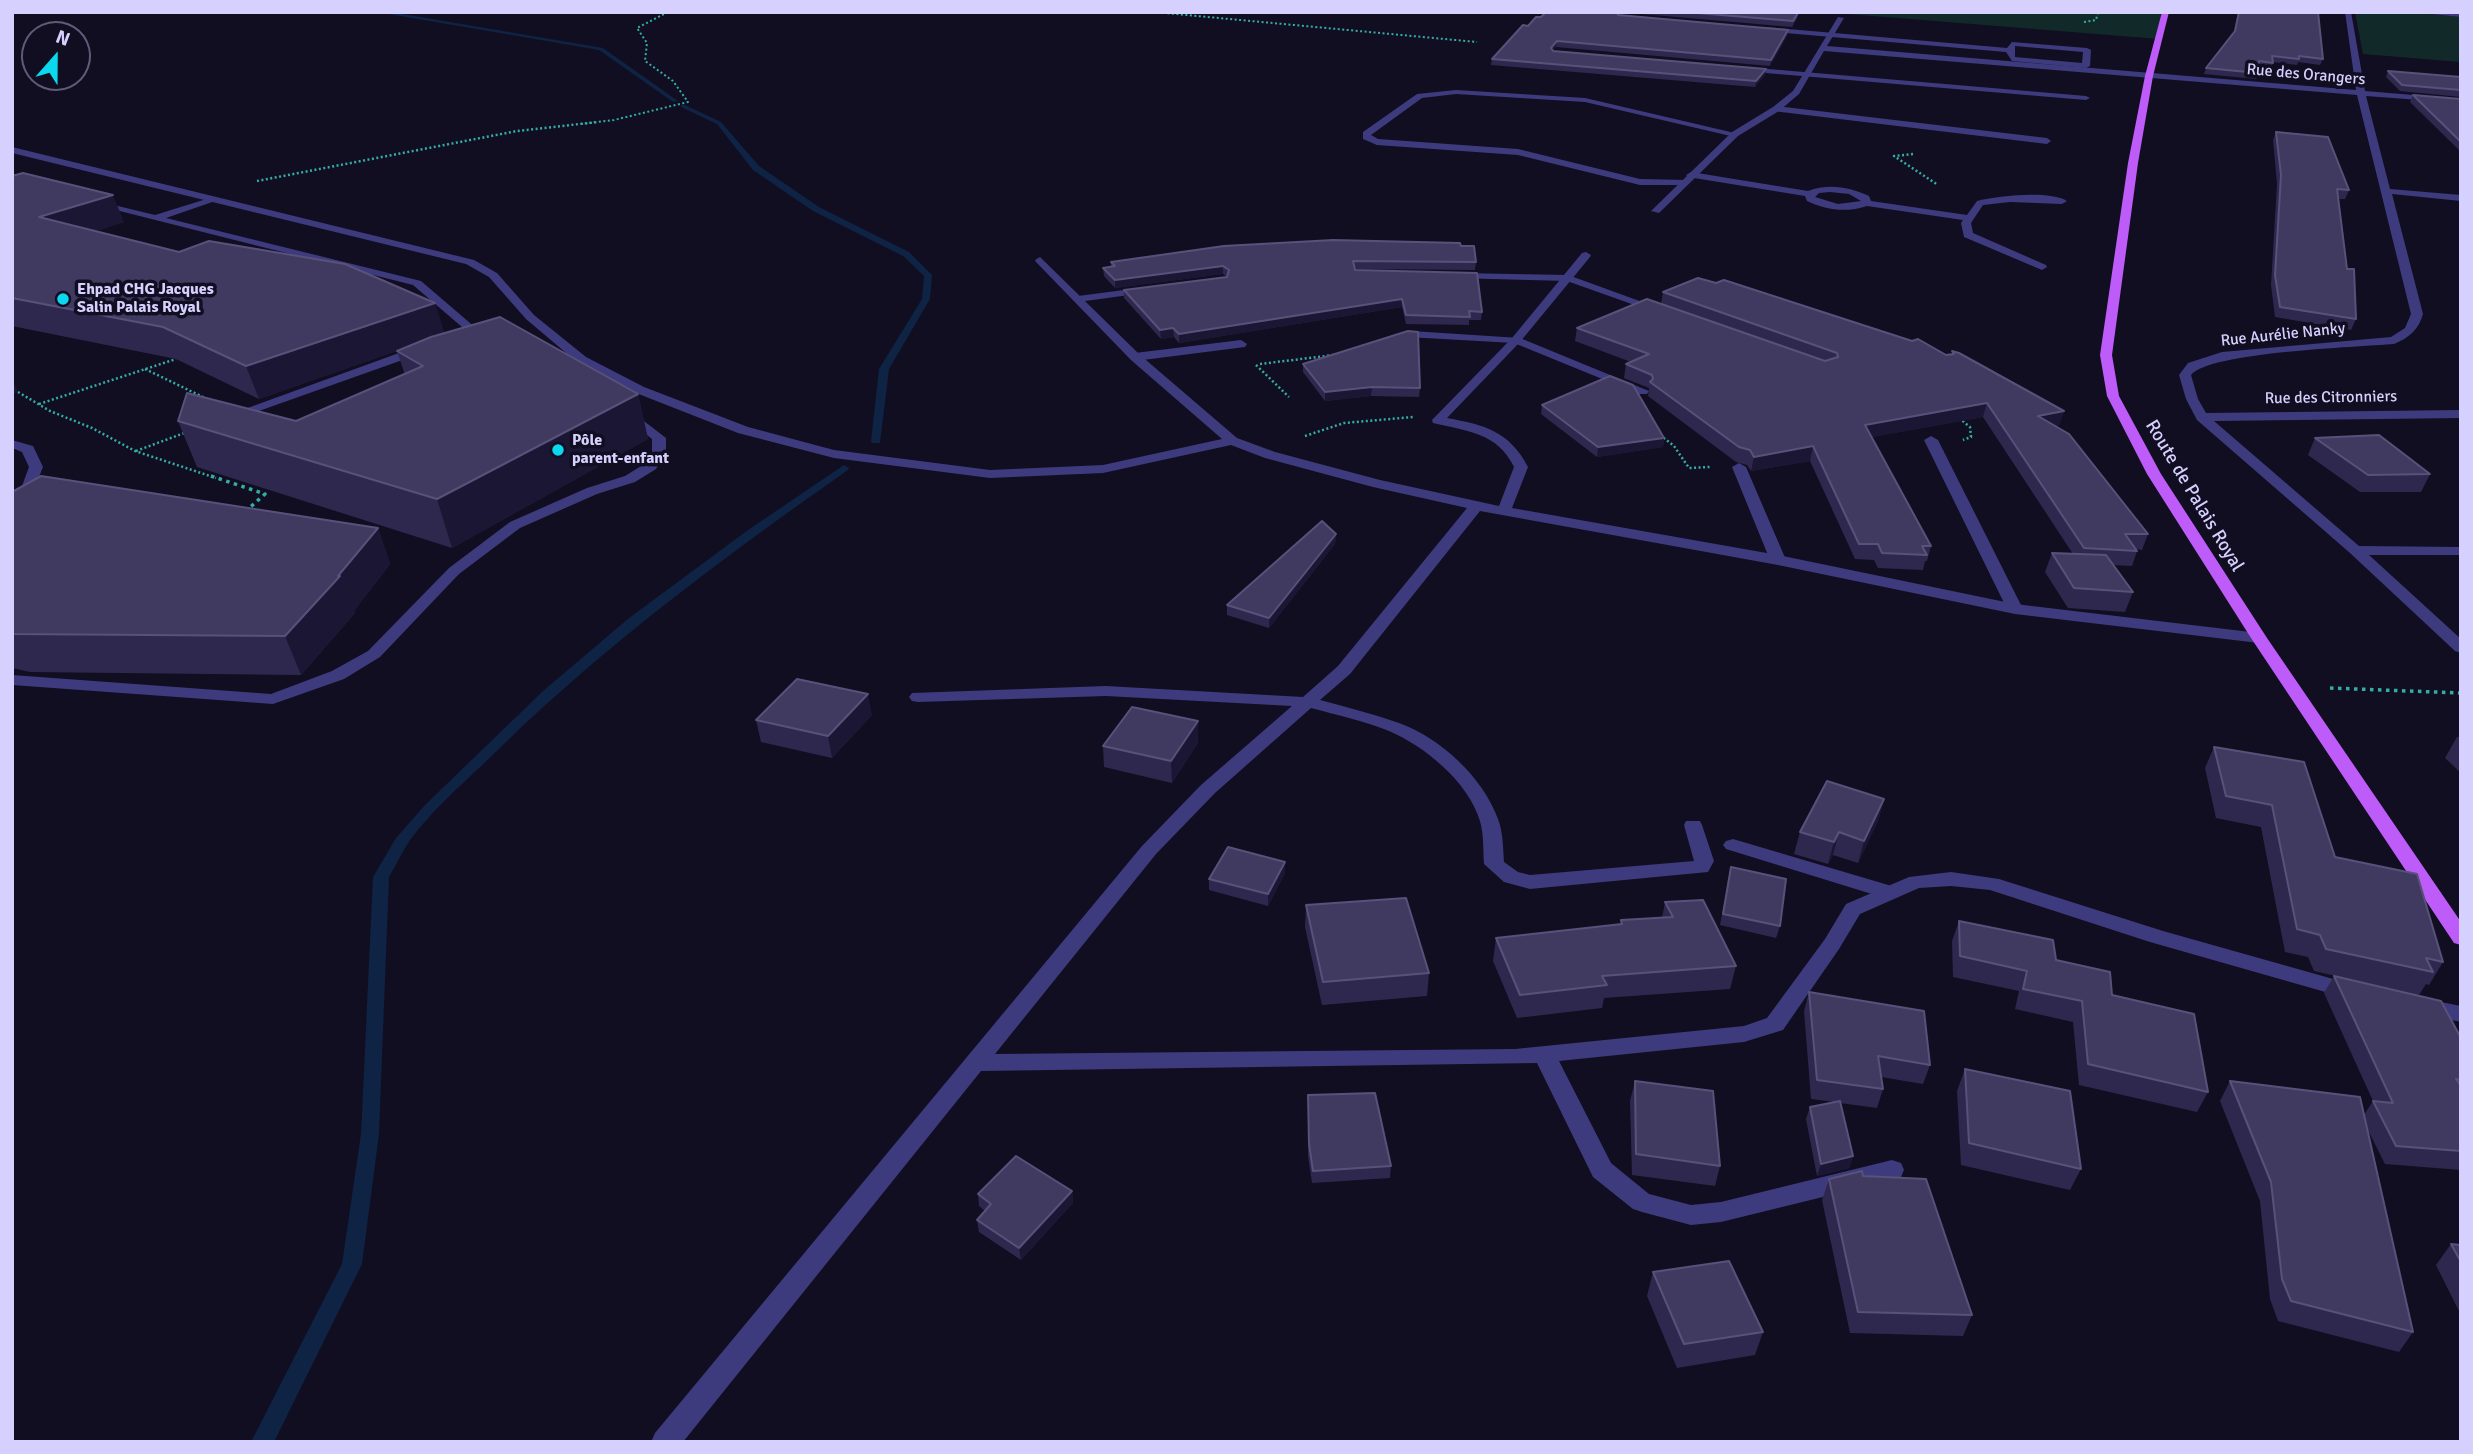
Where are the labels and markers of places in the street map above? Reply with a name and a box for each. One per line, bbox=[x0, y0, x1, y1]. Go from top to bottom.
place label: Ehpad CHG Jacques Salin Palais Royal bbox=[77, 280, 214, 318]
marker: Ehpad CHG Jacques Salin Palais Royal bbox=[55, 291, 71, 307]
place label: Pôle parent-enfant bbox=[572, 431, 669, 469]
marker: Pôle parent-enfant bbox=[550, 442, 566, 458]

